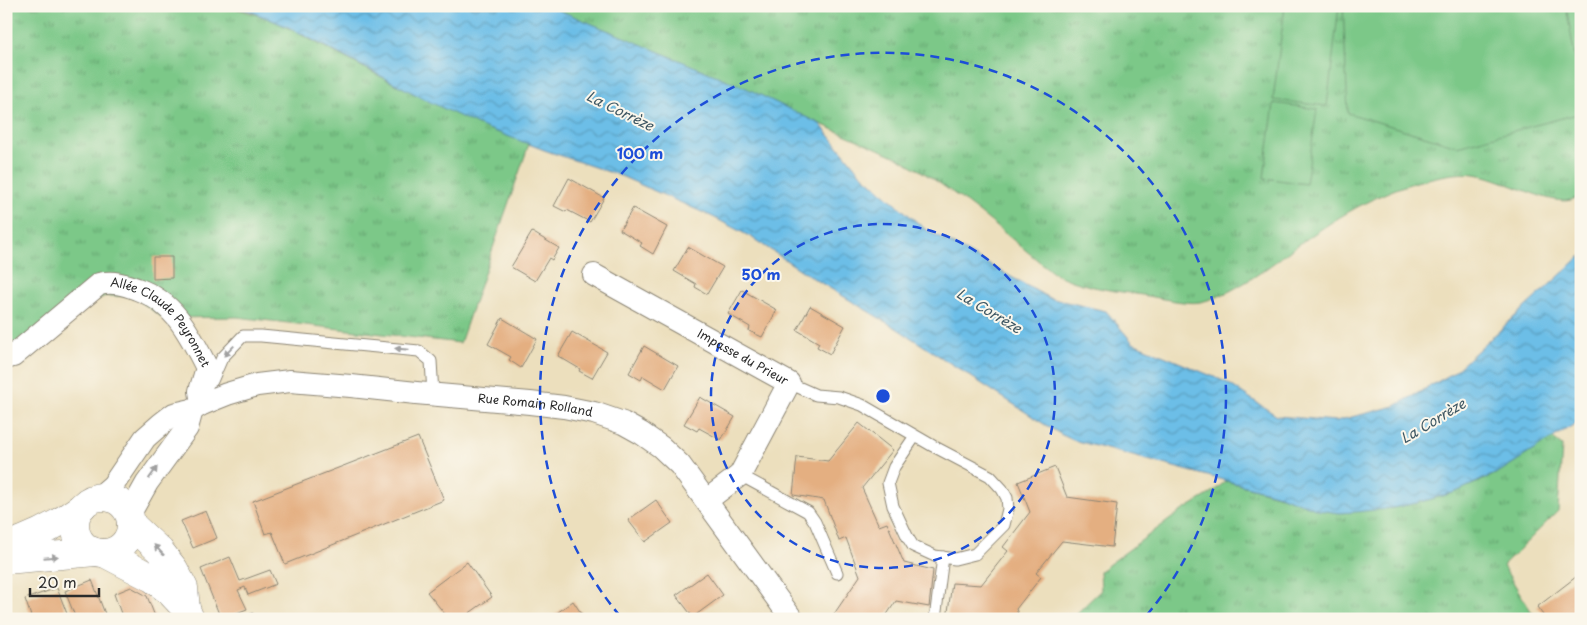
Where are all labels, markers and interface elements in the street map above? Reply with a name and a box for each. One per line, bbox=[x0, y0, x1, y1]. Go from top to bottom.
water label: La Corrèze bbox=[583, 85, 659, 136]
text: 100 m bbox=[617, 141, 663, 164]
text: 50 m bbox=[742, 262, 780, 285]
street label: Allée Claude Peyronnet bbox=[110, 273, 215, 370]
water label: La Corrèze bbox=[953, 283, 1027, 339]
street label: Impasse du Prieur bbox=[694, 324, 792, 389]
one-way arrow bbox=[223, 345, 235, 357]
one-way arrow bbox=[393, 345, 409, 353]
centre of rings bbox=[874, 387, 892, 405]
street label: Rue Romain Rolland bbox=[477, 388, 595, 421]
water label: La Corrèze bbox=[1396, 392, 1470, 448]
one-way arrow bbox=[148, 466, 158, 480]
one-way arrow bbox=[153, 545, 165, 557]
one-way arrow bbox=[43, 552, 59, 560]
scale bar bbox=[30, 565, 99, 597]
text: 20 m bbox=[38, 570, 77, 593]

